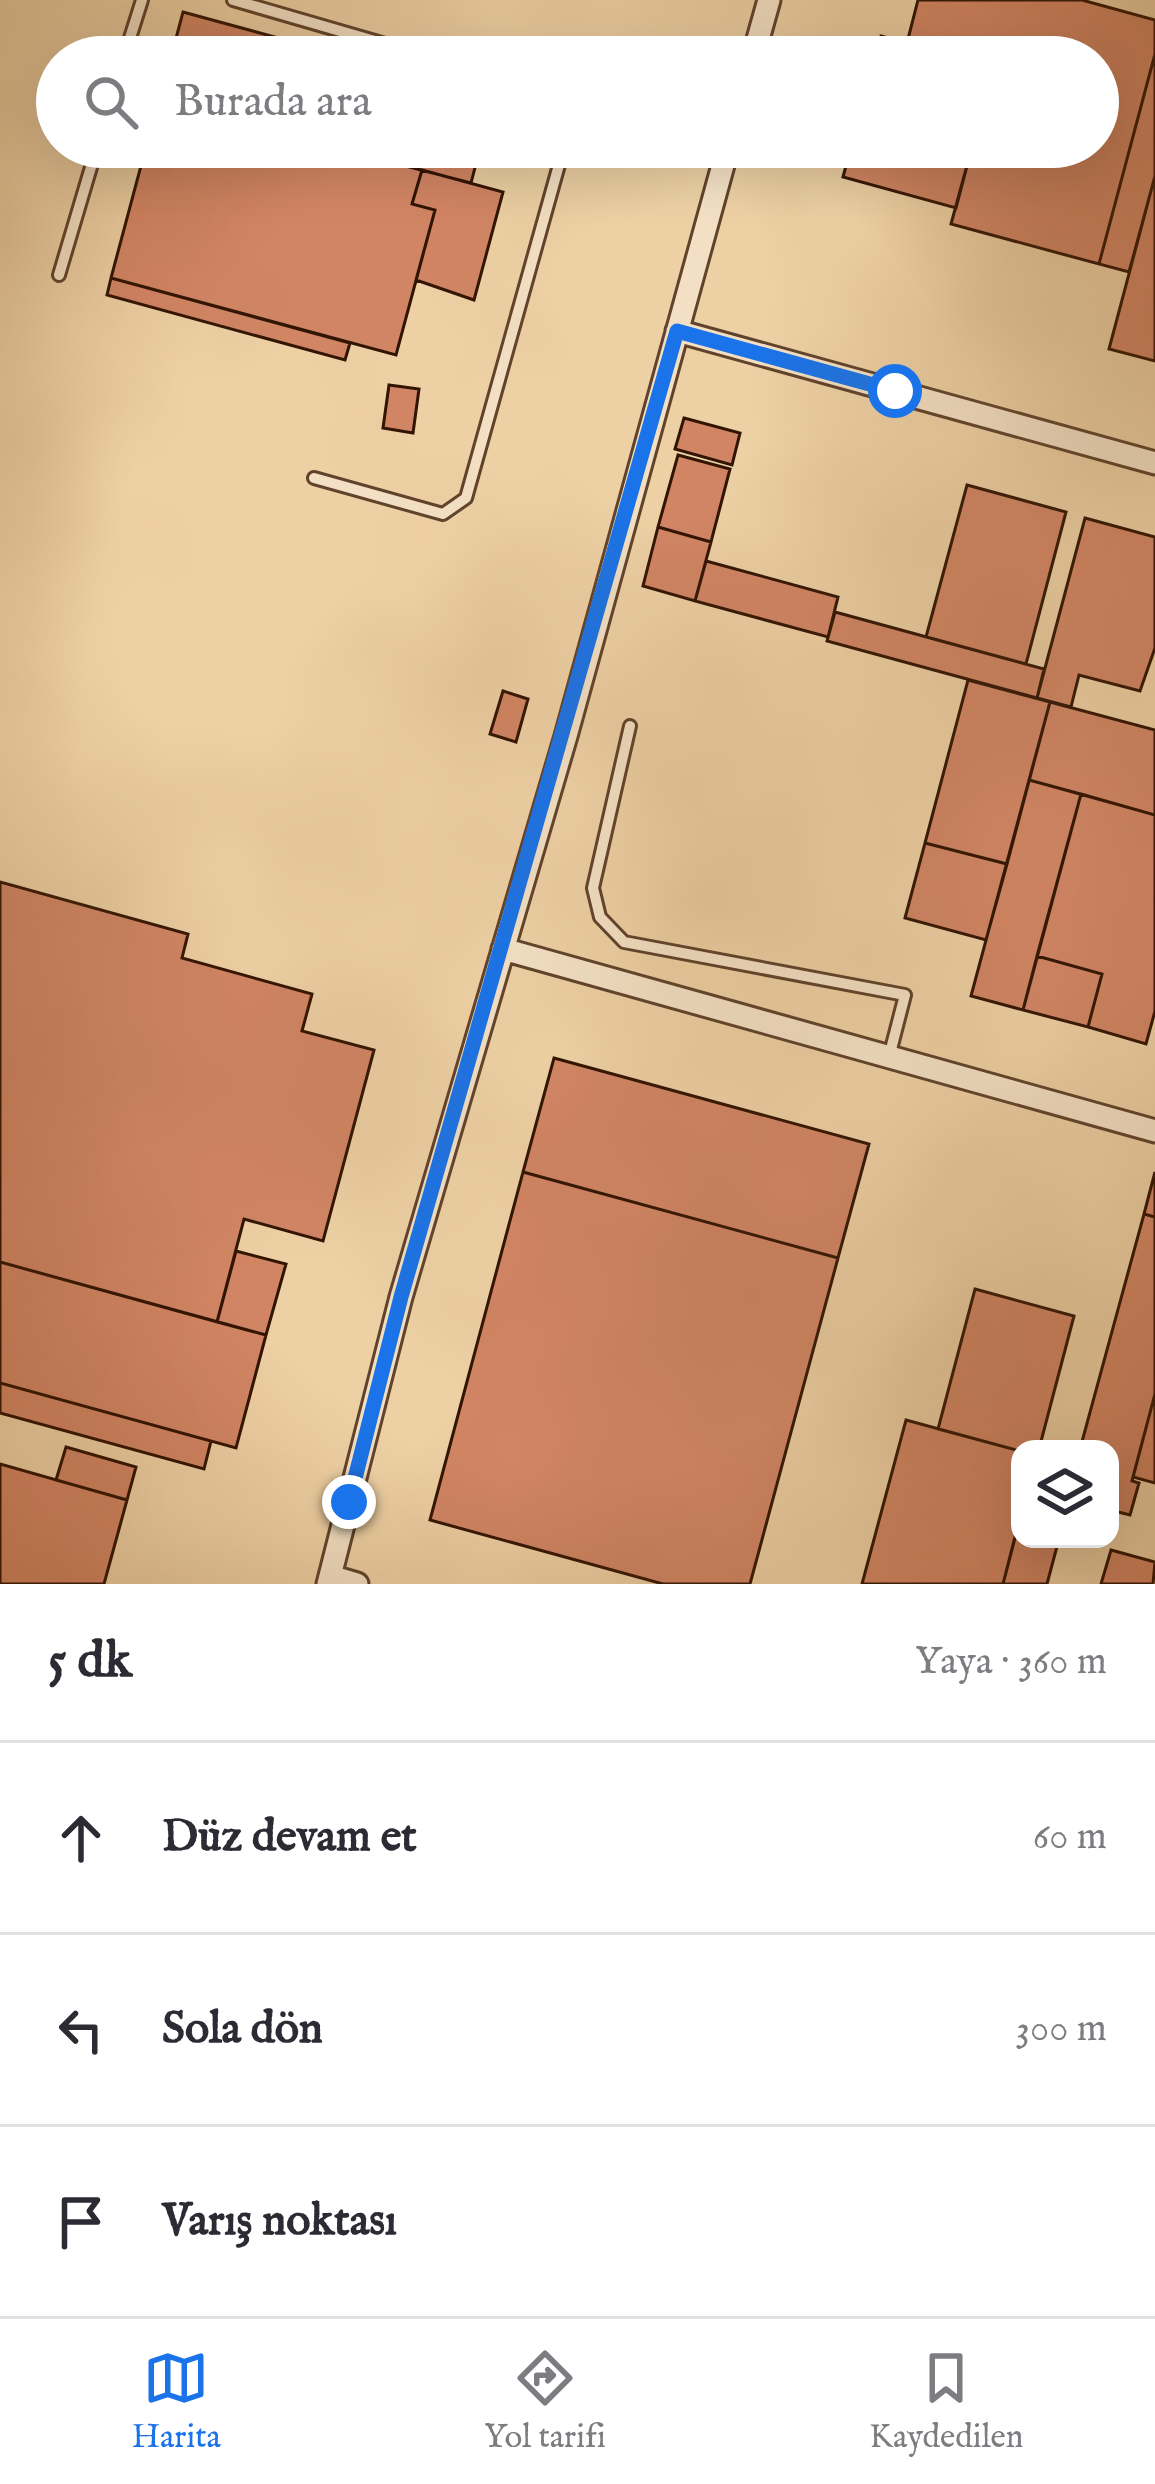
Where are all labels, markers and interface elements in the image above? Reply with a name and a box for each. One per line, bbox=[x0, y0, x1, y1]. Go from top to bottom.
search box bbox=[36, 36, 1119, 168]
icon: search bbox=[78, 69, 144, 135]
text: Burada ara bbox=[174, 74, 372, 131]
route start bbox=[868, 364, 922, 418]
map controls bbox=[1011, 1440, 1119, 1548]
button: layers bbox=[1011, 1440, 1119, 1548]
route end bbox=[322, 1475, 376, 1529]
text: 5 dk bbox=[48, 1630, 132, 1695]
text: Yaya · 360 m bbox=[915, 1638, 1107, 1687]
icon: ahead bbox=[48, 1805, 114, 1871]
text: Düz devam et bbox=[162, 1809, 417, 1866]
text: 60 m bbox=[1033, 1813, 1107, 1862]
icon: left bbox=[48, 1997, 114, 2063]
text: Sola dön bbox=[162, 2001, 323, 2058]
text: 300 m bbox=[1015, 2005, 1107, 2054]
icon: arrive bbox=[48, 2189, 114, 2255]
text: Varış noktası bbox=[162, 2193, 397, 2250]
tab: Harita bbox=[132, 2345, 221, 2459]
tab: Yol tarifi bbox=[484, 2345, 606, 2459]
tab: Kaydedilen bbox=[869, 2345, 1023, 2459]

